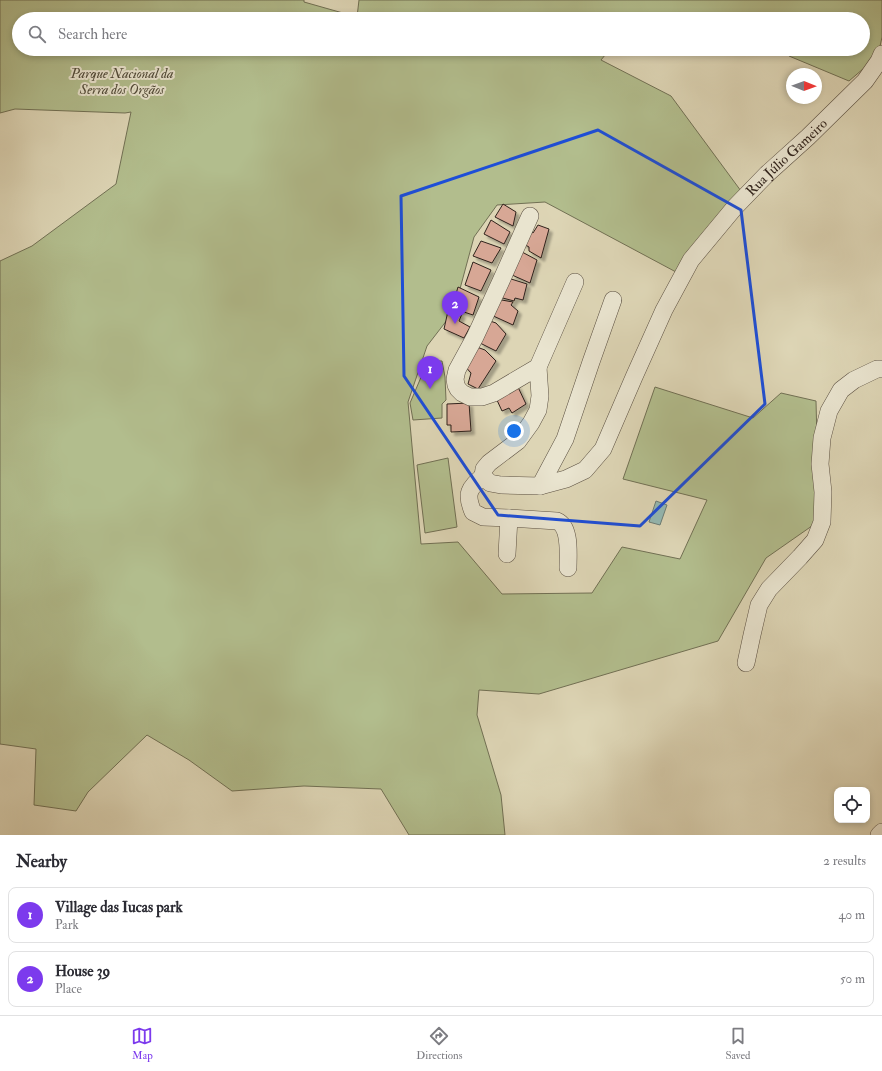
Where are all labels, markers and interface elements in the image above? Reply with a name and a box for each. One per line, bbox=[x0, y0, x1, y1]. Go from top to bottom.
search box bbox=[12, 12, 870, 56]
icon: search bbox=[26, 23, 48, 45]
text: Search here bbox=[58, 25, 127, 44]
park label: Parque Nacional da Serra dos Orgãos bbox=[69, 65, 174, 98]
north arrow bbox=[786, 68, 822, 104]
street label: Rua Júlio Gameiro bbox=[742, 115, 831, 199]
pin: 2 bbox=[442, 291, 468, 324]
pin: 1 bbox=[417, 356, 443, 389]
your location bbox=[504, 421, 524, 441]
map controls bbox=[834, 787, 870, 823]
button: locate bbox=[834, 787, 870, 823]
text: Nearby bbox=[16, 851, 67, 872]
text: 2 results bbox=[823, 853, 866, 869]
text: Village das Iucas park bbox=[55, 898, 183, 917]
text: 1 bbox=[28, 907, 32, 923]
text: 40 m bbox=[839, 907, 865, 923]
text: Park bbox=[55, 917, 79, 933]
text: House 39 bbox=[55, 962, 110, 981]
text: 2 bbox=[27, 971, 33, 987]
text: 50 m bbox=[840, 971, 865, 987]
text: Place bbox=[55, 981, 82, 997]
tab: Map bbox=[131, 1025, 153, 1062]
tab: Directions bbox=[416, 1025, 463, 1062]
tab: Saved bbox=[725, 1025, 751, 1062]

